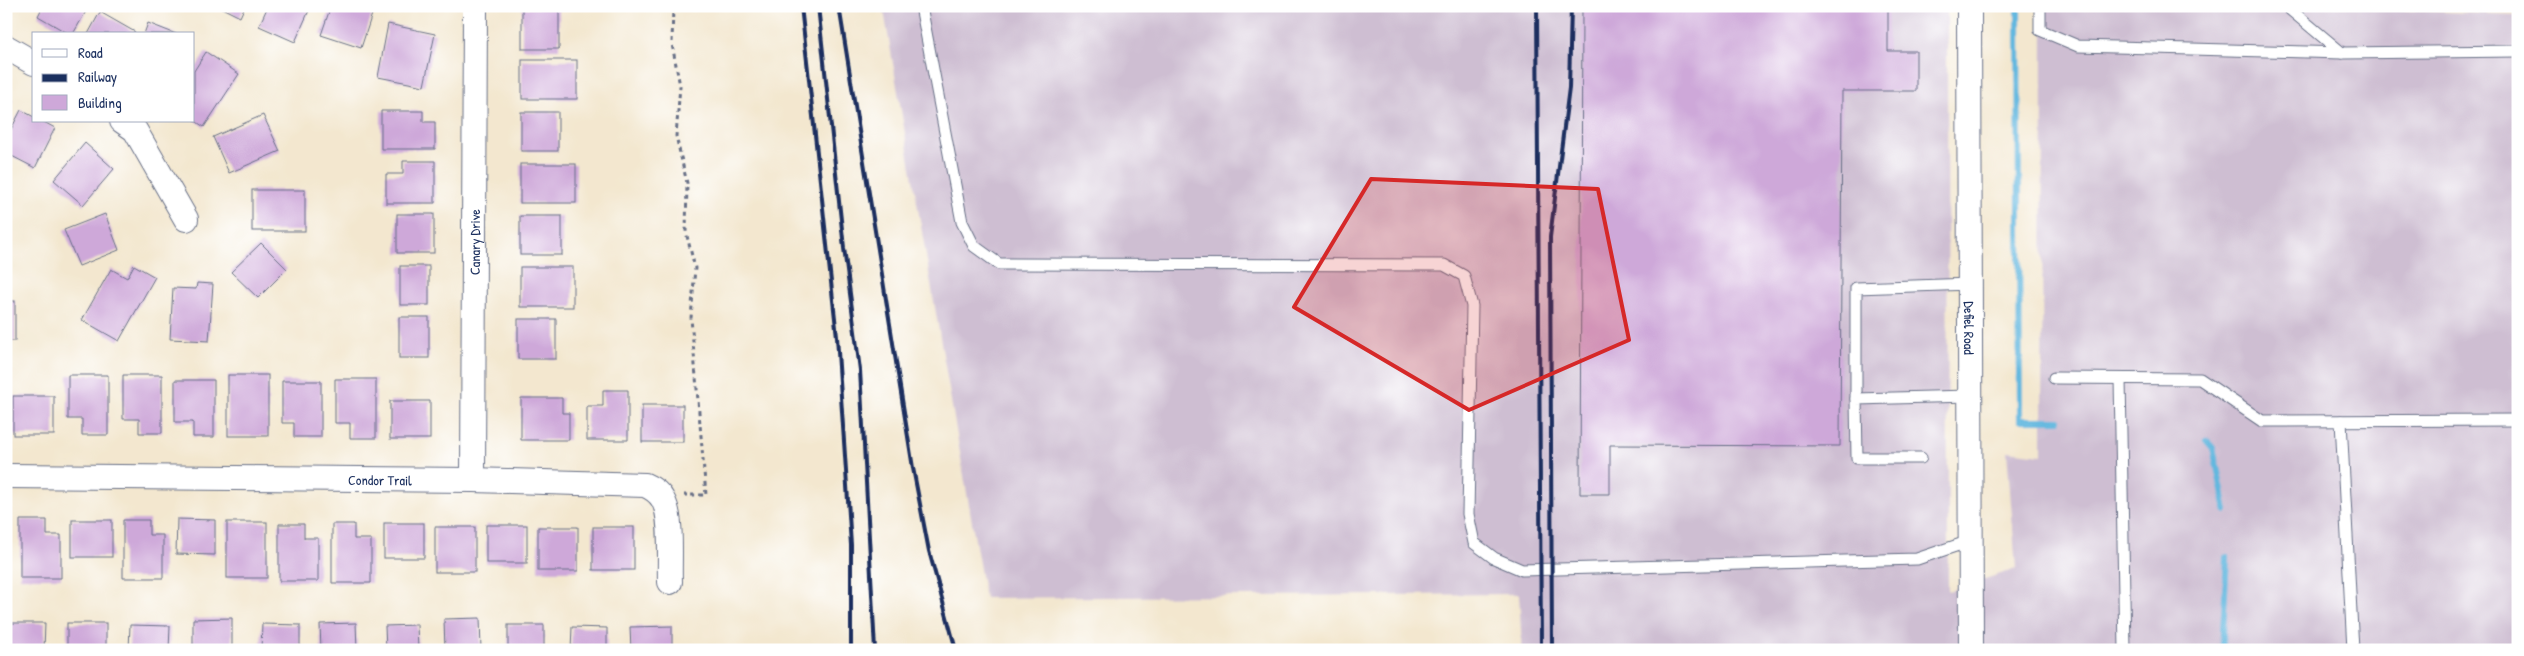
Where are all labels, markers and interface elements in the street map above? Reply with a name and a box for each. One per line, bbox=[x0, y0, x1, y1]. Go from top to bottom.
legend bbox=[32, 32, 195, 122]
text: Road bbox=[78, 42, 103, 63]
text: Railway bbox=[78, 66, 117, 87]
text: Building bbox=[78, 92, 122, 113]
street label: Canary Drive bbox=[464, 209, 485, 275]
street label: Defiel Road bbox=[1960, 301, 1980, 355]
street label: Condor Trail bbox=[348, 469, 412, 489]

